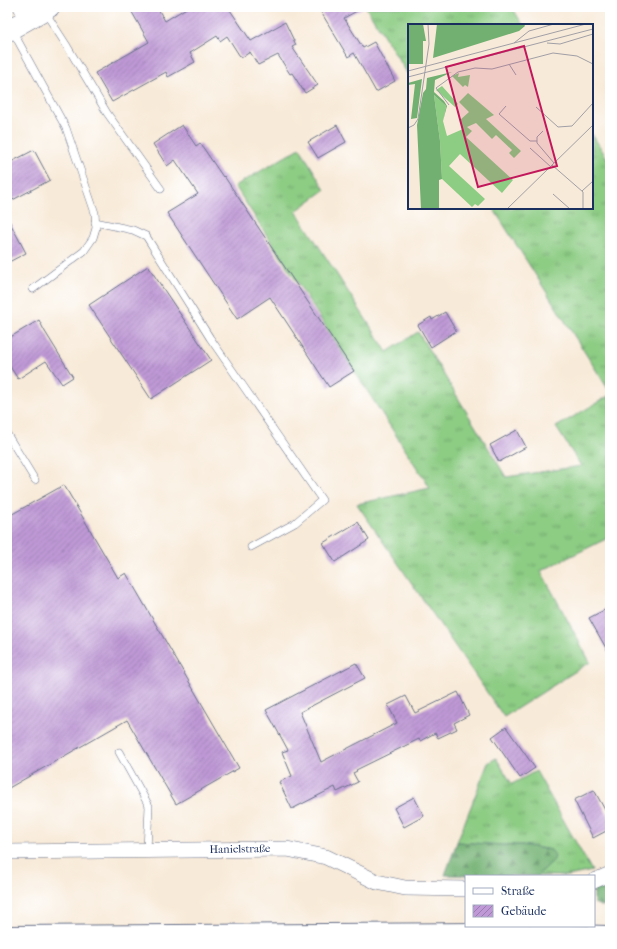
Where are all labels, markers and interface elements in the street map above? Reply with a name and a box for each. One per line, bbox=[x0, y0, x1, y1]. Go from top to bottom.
inset map bbox=[408, 24, 593, 209]
street label: Hanielstraße bbox=[209, 842, 271, 856]
legend bbox=[465, 875, 595, 927]
text: Straße bbox=[501, 884, 535, 898]
text: Gebäude bbox=[501, 904, 546, 918]

